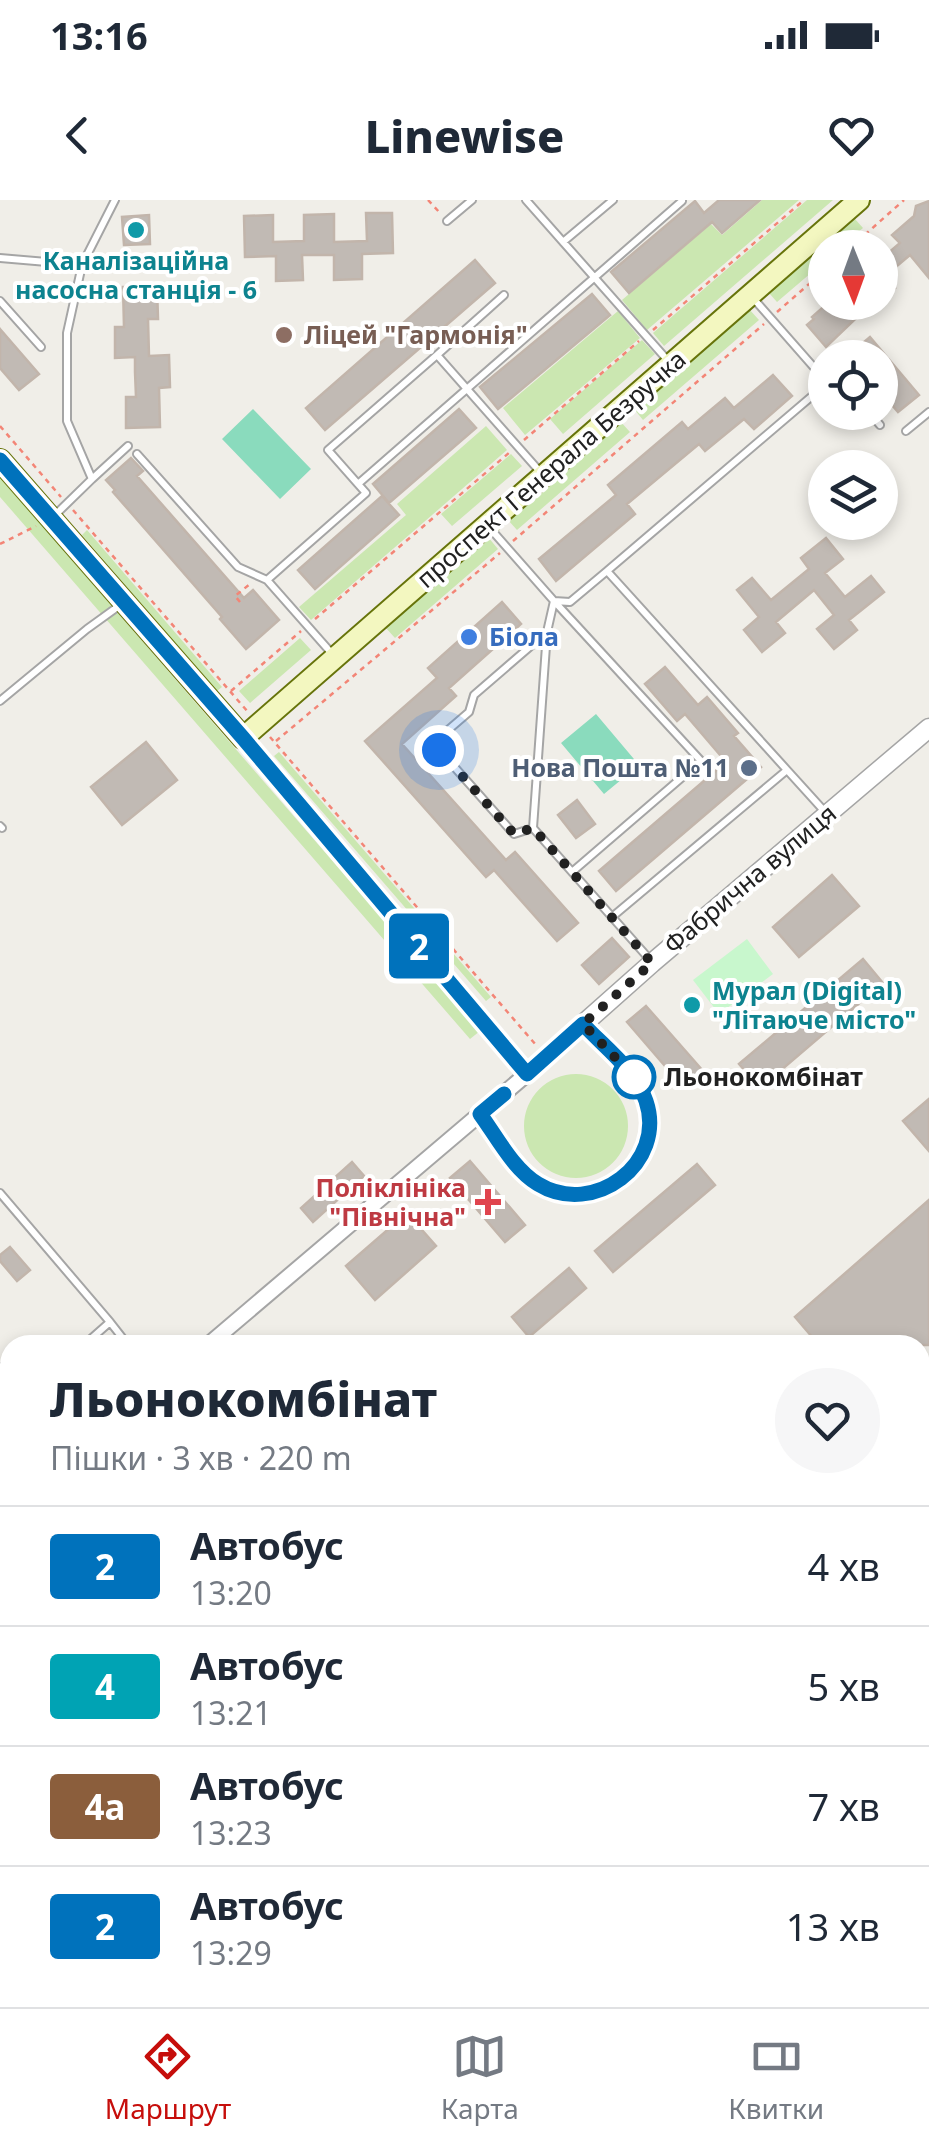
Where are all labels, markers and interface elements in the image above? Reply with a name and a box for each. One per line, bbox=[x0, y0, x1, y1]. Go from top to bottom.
text: 13:16 bbox=[50, 9, 148, 61]
text: Linewise bbox=[365, 105, 564, 166]
icon: back bbox=[50, 108, 105, 163]
icon: heart bbox=[824, 108, 879, 163]
marker: Каналізаційна насосна станція - 6 bbox=[125, 219, 147, 241]
north arrow bbox=[808, 230, 898, 320]
map controls bbox=[808, 230, 898, 540]
place label: Каналізаційна насосна станція - 6 bbox=[15, 243, 257, 306]
place label: Ліцей "Гармонія" bbox=[304, 317, 528, 351]
marker: Ліцей "Гармонія" bbox=[273, 324, 295, 346]
button: locate bbox=[808, 340, 898, 430]
street label: проспект Генерала Безручка bbox=[408, 342, 692, 595]
button: layers bbox=[808, 450, 898, 540]
place label: Біола bbox=[489, 619, 559, 653]
marker: Біола bbox=[458, 626, 480, 648]
your location bbox=[414, 725, 464, 775]
place label: Нова Пошта №11 bbox=[511, 750, 729, 784]
marker: Нова Пошта №11 bbox=[738, 757, 760, 779]
street label: Фабрична вулиця bbox=[656, 796, 843, 961]
line badge: 2 bbox=[386, 914, 452, 978]
text: 2 bbox=[409, 923, 429, 970]
place label: Мурал (Digital) "Літаюче місто" bbox=[712, 973, 916, 1036]
marker: Мурал (Digital) "Літаюче місто" bbox=[681, 994, 703, 1016]
marker: Льонокомбінат bbox=[613, 1056, 655, 1098]
place label: Льонокомбінат bbox=[664, 1059, 863, 1093]
place label: Поліклініка "Північна" bbox=[316, 1170, 466, 1233]
marker: Поліклініка "Північна" bbox=[475, 1189, 501, 1215]
text: Льонокомбінат bbox=[50, 1366, 437, 1431]
button: heart bbox=[775, 1368, 880, 1473]
text: Пішки · 3 хв · 220 m bbox=[50, 1436, 352, 1479]
text: Автобус bbox=[190, 1519, 344, 1571]
text: 4 хв bbox=[808, 1540, 880, 1592]
text: 2 bbox=[95, 1543, 115, 1590]
text: 13:20 bbox=[190, 1571, 272, 1614]
text: Автобус bbox=[190, 1639, 344, 1691]
text: 5 хв bbox=[808, 1660, 880, 1712]
text: 4 bbox=[95, 1663, 115, 1710]
text: 13:21 bbox=[190, 1691, 272, 1734]
text: Автобус bbox=[190, 1759, 344, 1811]
text: 7 хв bbox=[808, 1780, 880, 1832]
text: 4а bbox=[85, 1783, 125, 1830]
text: 13:23 bbox=[190, 1811, 272, 1854]
text: Автобус bbox=[190, 1879, 344, 1931]
text: 13 хв bbox=[786, 1900, 880, 1952]
text: 2 bbox=[95, 1903, 115, 1950]
text: 13:29 bbox=[190, 1931, 272, 1974]
tab: Маршрут bbox=[105, 2029, 231, 2127]
tab: Карта bbox=[441, 2029, 519, 2127]
tab: Квитки bbox=[728, 2029, 824, 2127]

